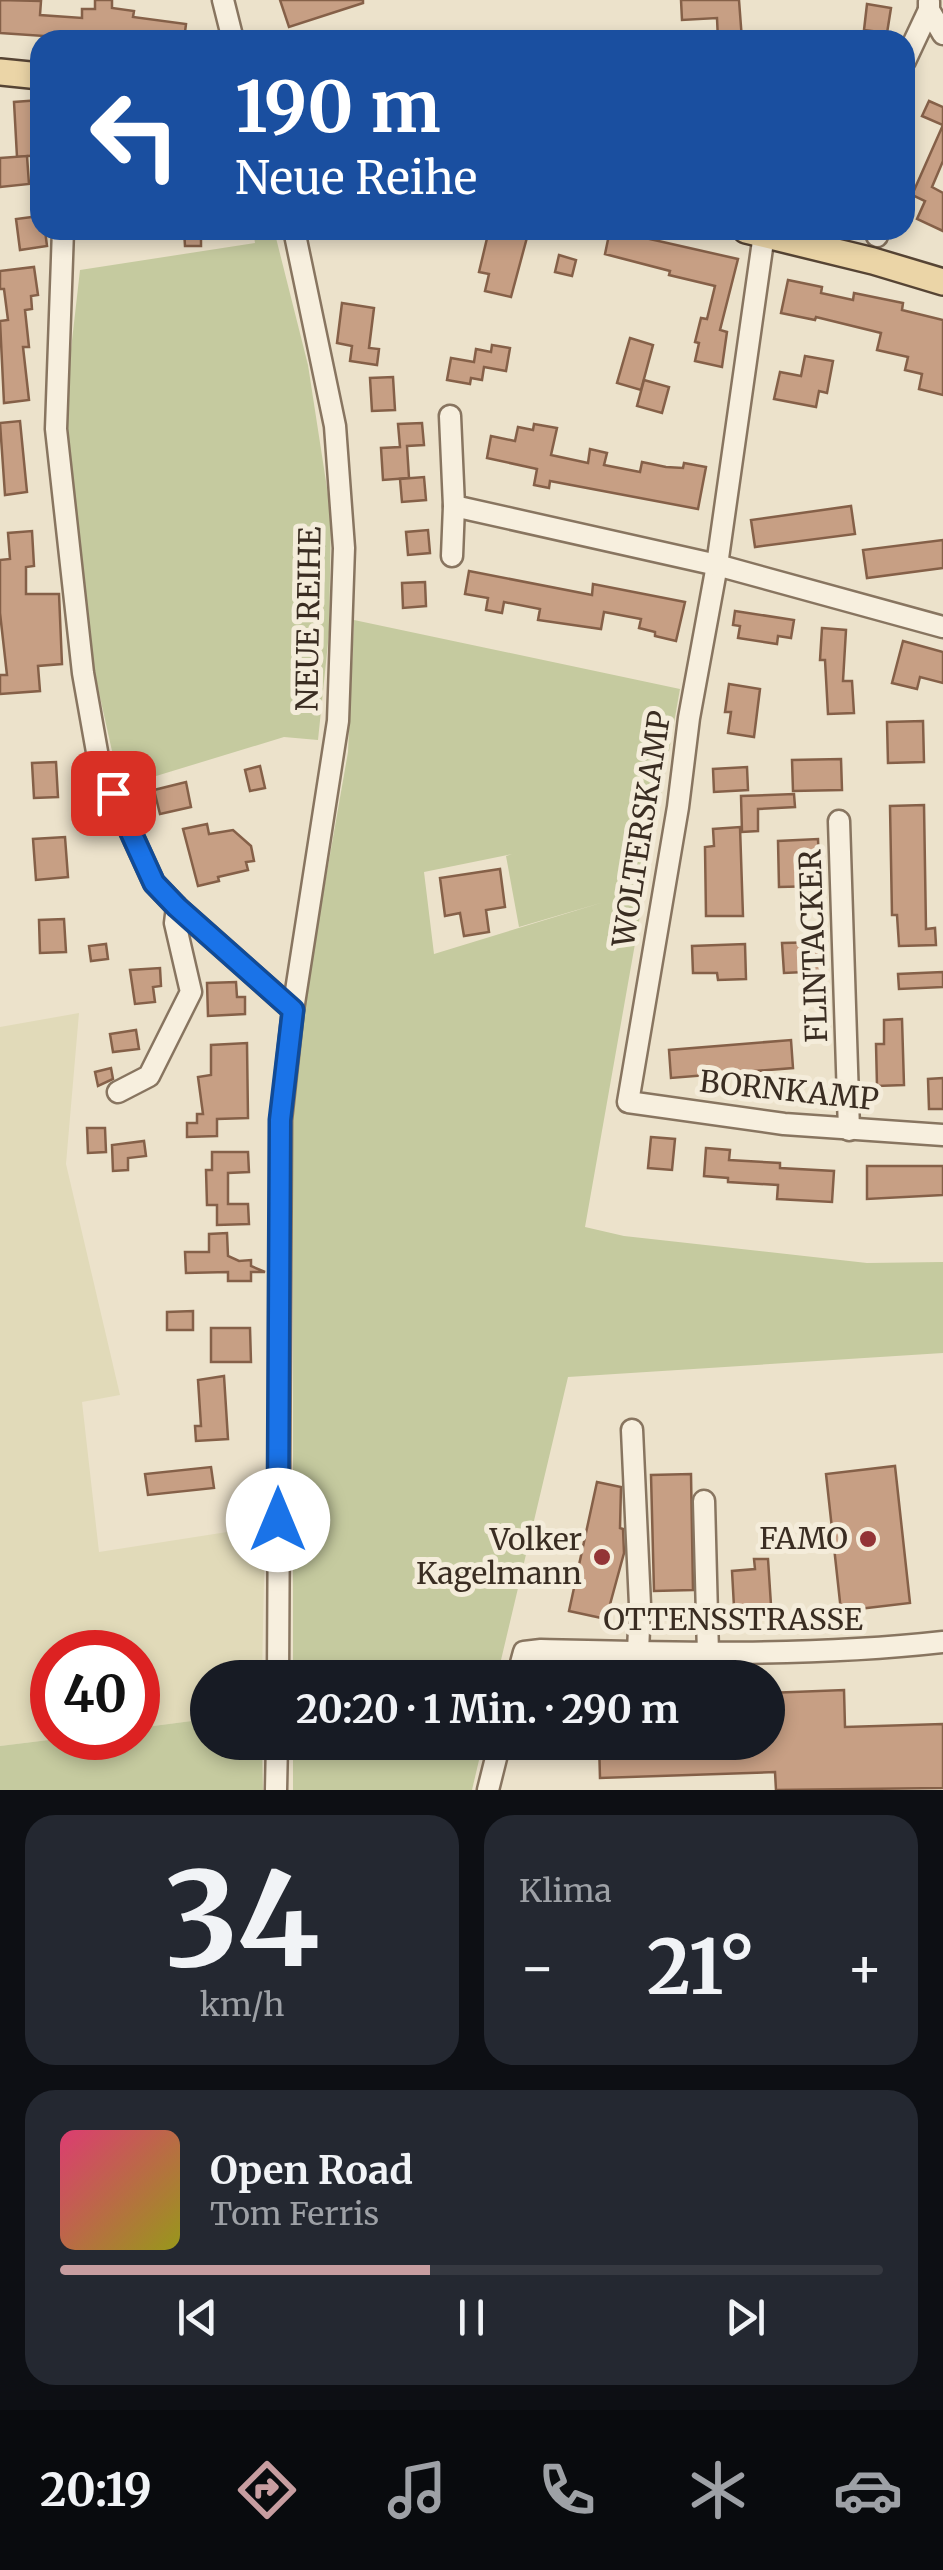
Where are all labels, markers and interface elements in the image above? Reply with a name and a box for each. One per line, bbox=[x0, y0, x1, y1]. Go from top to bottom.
text: 190 m bbox=[235, 63, 441, 151]
icon: left bbox=[70, 70, 200, 200]
text: Neue Reihe bbox=[235, 150, 477, 206]
street label: NEUE REIHE bbox=[287, 526, 329, 712]
street label: WOLTERSKAMP bbox=[603, 708, 678, 951]
pin bbox=[71, 751, 156, 836]
icon: arrive bbox=[86, 766, 141, 821]
street label: FLINTACKER bbox=[791, 849, 835, 1043]
street label: BORNKAMP bbox=[698, 1062, 881, 1118]
position arrow bbox=[226, 1468, 330, 1572]
place label: FAMO bbox=[759, 1519, 848, 1557]
place label: Volker Kagelmann bbox=[416, 1520, 582, 1592]
marker: FAMO bbox=[857, 1528, 879, 1550]
marker: Volker Kagelmann bbox=[591, 1546, 613, 1568]
street label: OTTENSSTRASSE bbox=[603, 1600, 863, 1638]
speed limit sign: 40 bbox=[30, 1630, 160, 1760]
text: 20:20 · 1 Min. · 290 m bbox=[296, 1686, 679, 1733]
text: 34 bbox=[164, 1838, 320, 2001]
text: Klima bbox=[519, 1871, 612, 1911]
text: 21° bbox=[647, 1920, 755, 2014]
text: − bbox=[519, 1933, 556, 2002]
text: + bbox=[846, 1933, 883, 2002]
text: km/h bbox=[200, 1985, 284, 2025]
text: Open Road bbox=[210, 2147, 413, 2194]
text: Tom Ferris bbox=[210, 2194, 379, 2234]
icon: previous bbox=[170, 2290, 225, 2345]
icon: pause bbox=[444, 2290, 499, 2345]
icon: next bbox=[718, 2290, 773, 2345]
icon: directions bbox=[232, 2455, 302, 2525]
icon: music bbox=[382, 2455, 452, 2525]
icon: phone bbox=[532, 2455, 602, 2525]
icon: climate bbox=[683, 2455, 753, 2525]
icon: car bbox=[833, 2455, 903, 2525]
text: 20:19 bbox=[40, 2462, 152, 2518]

